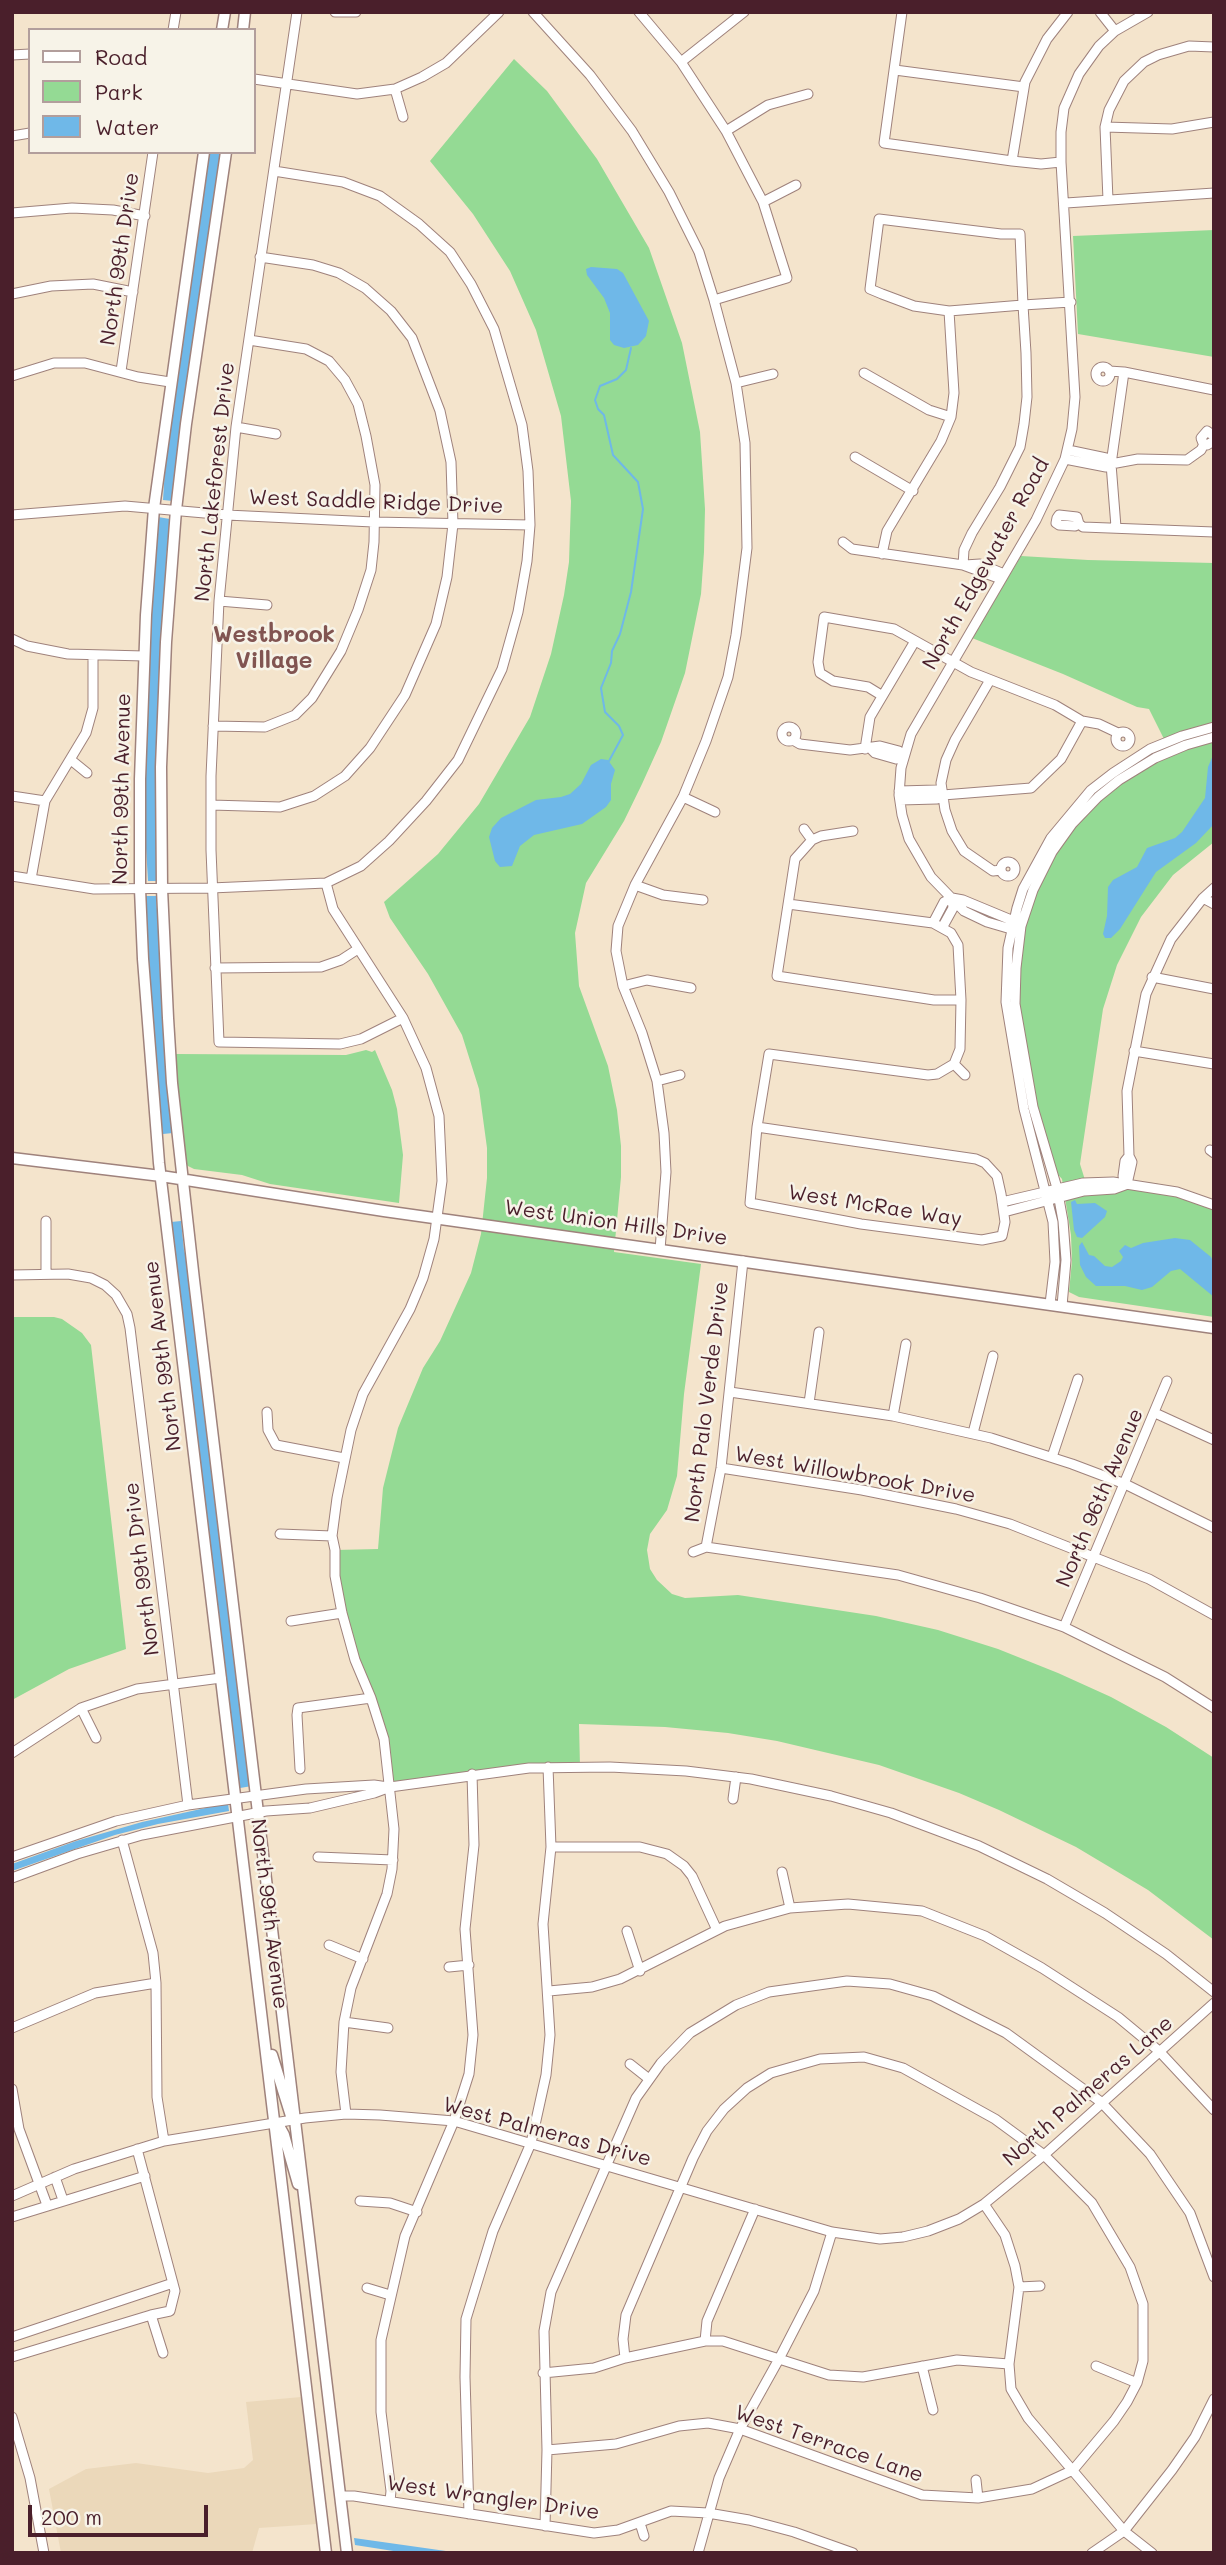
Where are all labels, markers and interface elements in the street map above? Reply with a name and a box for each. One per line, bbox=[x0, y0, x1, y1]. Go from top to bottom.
legend bbox=[28, 28, 256, 154]
text: Road bbox=[95, 43, 147, 70]
text: Park bbox=[95, 78, 143, 105]
text: Water bbox=[95, 113, 159, 140]
street label: North 99th Drive bbox=[95, 171, 145, 347]
street label: North Lakeforest Drive bbox=[190, 361, 240, 603]
street label: North Edgewater Road bbox=[917, 454, 1055, 674]
street label: West Saddle Ridge Drive bbox=[248, 485, 504, 519]
district label: Westbrook Village bbox=[213, 621, 335, 675]
street label: North 99th Avenue bbox=[108, 693, 136, 885]
street label: West McRae Way bbox=[786, 1180, 964, 1232]
street label: West Union Hills Drive bbox=[503, 1195, 729, 1251]
street label: North 99th Avenue bbox=[139, 1259, 187, 1453]
street label: North Palo Verde Drive bbox=[680, 1280, 734, 1524]
street label: North 96th Avenue bbox=[1051, 1405, 1149, 1591]
street label: West Willowbrook Drive bbox=[733, 1441, 977, 1509]
street label: North 99th Drive bbox=[119, 1481, 165, 1657]
street label: North 99th Avenue bbox=[245, 1817, 293, 2011]
street label: North Palmeras Lane bbox=[998, 2010, 1178, 2172]
street label: West Palmeras Drive bbox=[440, 2092, 654, 2172]
street label: West Terrace Lane bbox=[732, 2400, 926, 2488]
street label: West Wrangler Drive bbox=[385, 2471, 601, 2525]
scale bar bbox=[32, 2492, 212, 2536]
text: 200 m bbox=[41, 2503, 102, 2530]

